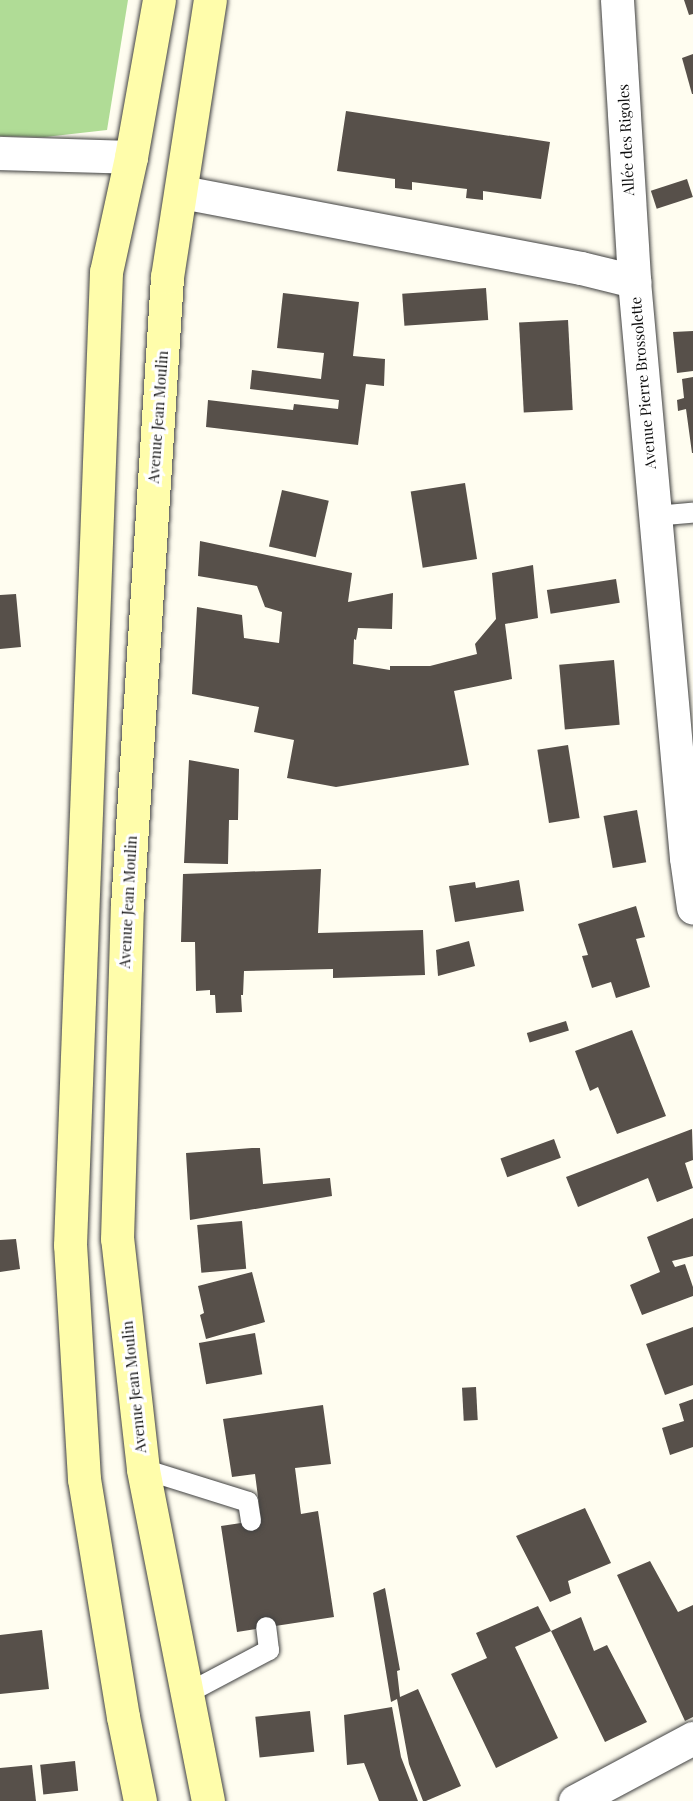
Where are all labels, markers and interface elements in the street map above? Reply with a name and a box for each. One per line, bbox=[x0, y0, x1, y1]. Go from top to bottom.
street label: Allée des Rigoles bbox=[614, 84, 638, 196]
street label: Avenue Pierre Brossolette bbox=[626, 296, 660, 470]
street label: Avenue Jean Moulin bbox=[144, 350, 172, 484]
street label: Avenue Jean Moulin bbox=[116, 835, 140, 969]
street label: Avenue Jean Moulin bbox=[118, 1320, 150, 1454]

